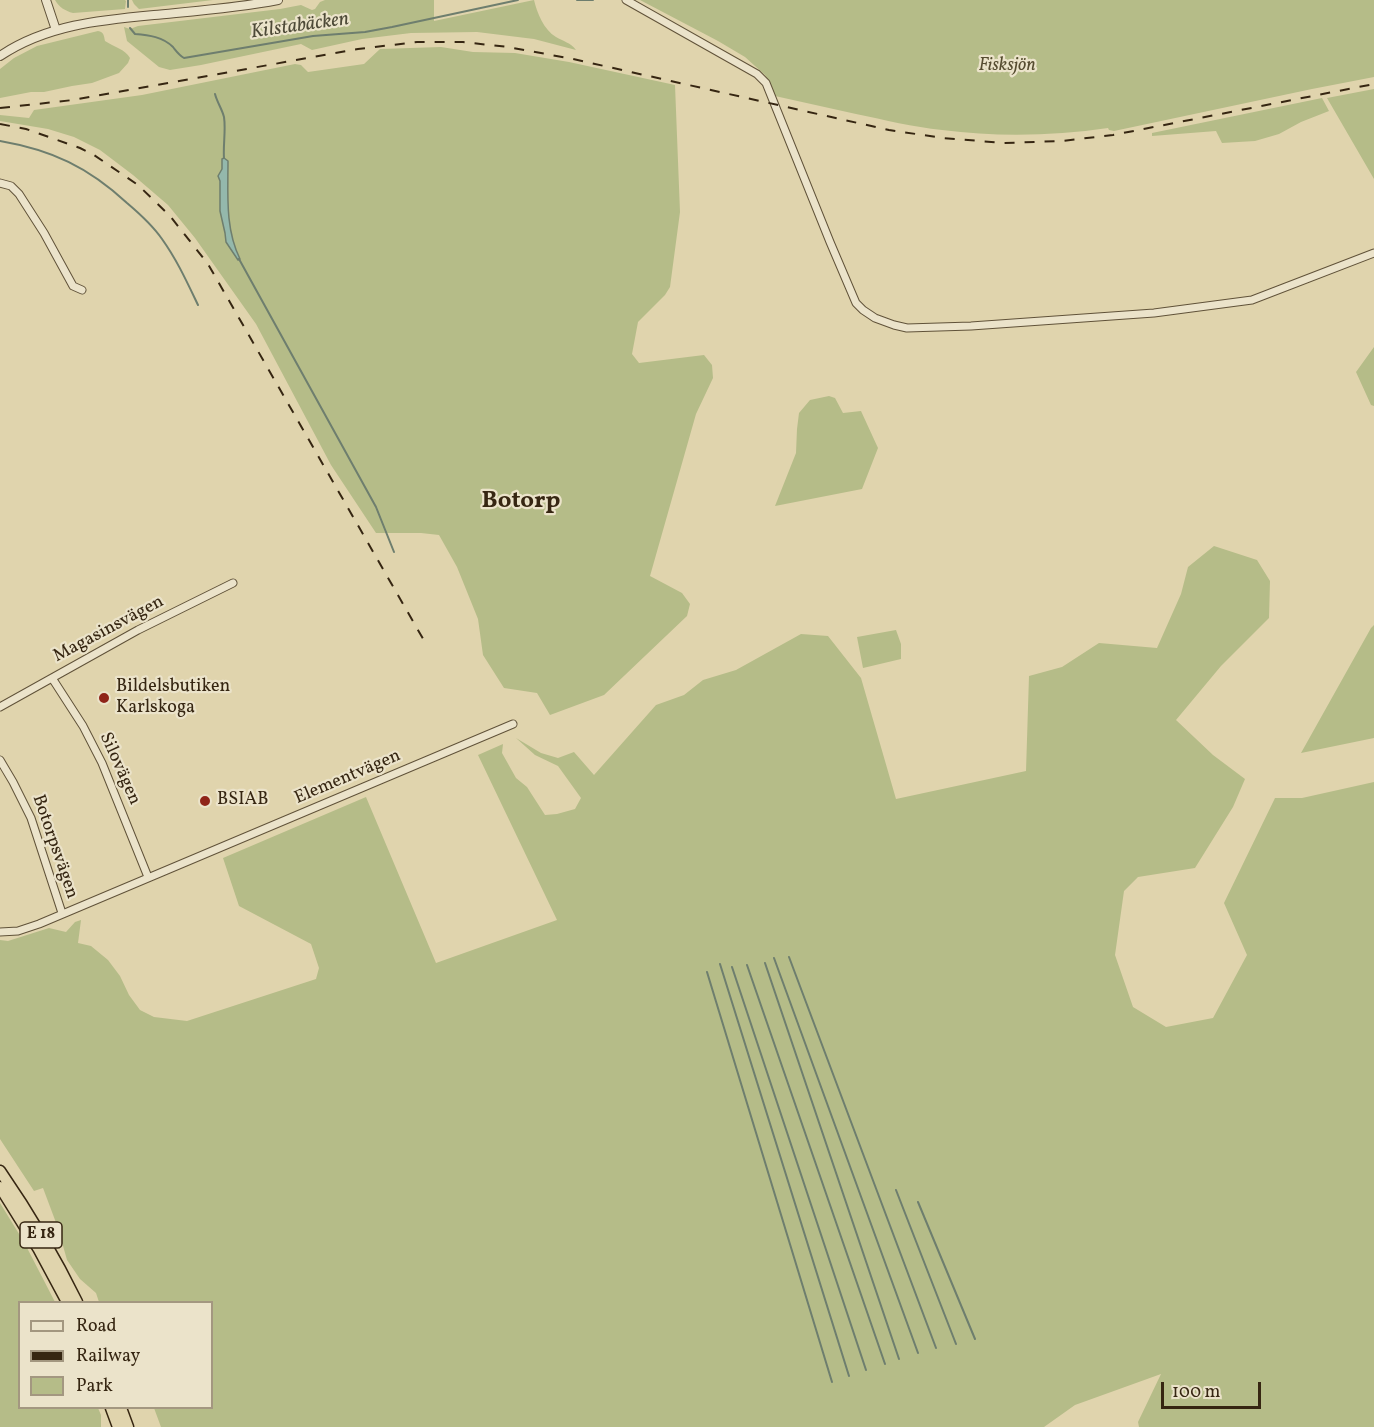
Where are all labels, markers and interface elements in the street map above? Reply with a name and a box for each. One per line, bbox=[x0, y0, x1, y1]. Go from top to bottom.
water label: Kilstabäcken bbox=[249, 8, 351, 46]
park label: Fisksjön bbox=[978, 56, 1036, 78]
district label: Botorp bbox=[482, 489, 560, 517]
street label: Magasinsvägen bbox=[50, 592, 168, 668]
place label: Bildelsbutiken Karlskoga bbox=[116, 677, 230, 720]
marker: Bildelsbutiken Karlskoga bbox=[97, 691, 111, 705]
street label: Silovägen bbox=[93, 729, 145, 809]
street label: Elementvägen bbox=[292, 746, 404, 810]
place label: BSIAB bbox=[217, 790, 268, 812]
street label: Botorpsvägen bbox=[26, 792, 82, 902]
marker: BSIAB bbox=[198, 794, 212, 808]
road number: E 18 bbox=[20, 1222, 62, 1248]
legend bbox=[18, 1301, 213, 1409]
text: Road bbox=[76, 1314, 117, 1339]
text: Railway bbox=[76, 1344, 140, 1369]
scale bar bbox=[1164, 1370, 1264, 1408]
text: Park bbox=[76, 1374, 113, 1399]
text: 100 m bbox=[1172, 1380, 1221, 1405]

